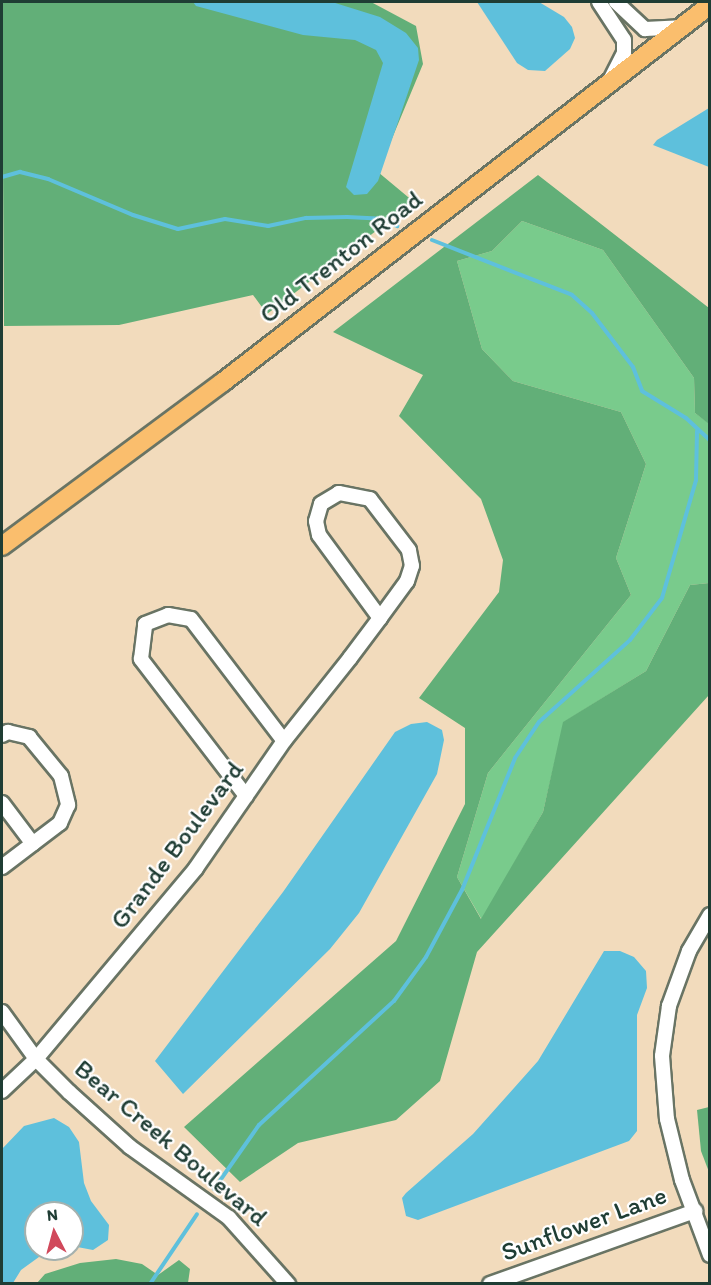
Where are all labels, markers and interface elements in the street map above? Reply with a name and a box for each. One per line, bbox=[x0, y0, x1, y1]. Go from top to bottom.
street label: Old Trenton Road bbox=[255, 185, 427, 329]
street label: Grande Boulevard bbox=[104, 755, 250, 935]
street label: Bear Creek Boulevard bbox=[68, 1053, 274, 1233]
street label: Sunflower Lane bbox=[497, 1180, 671, 1268]
north arrow bbox=[24, 1201, 84, 1261]
text: N bbox=[46, 1205, 59, 1225]

